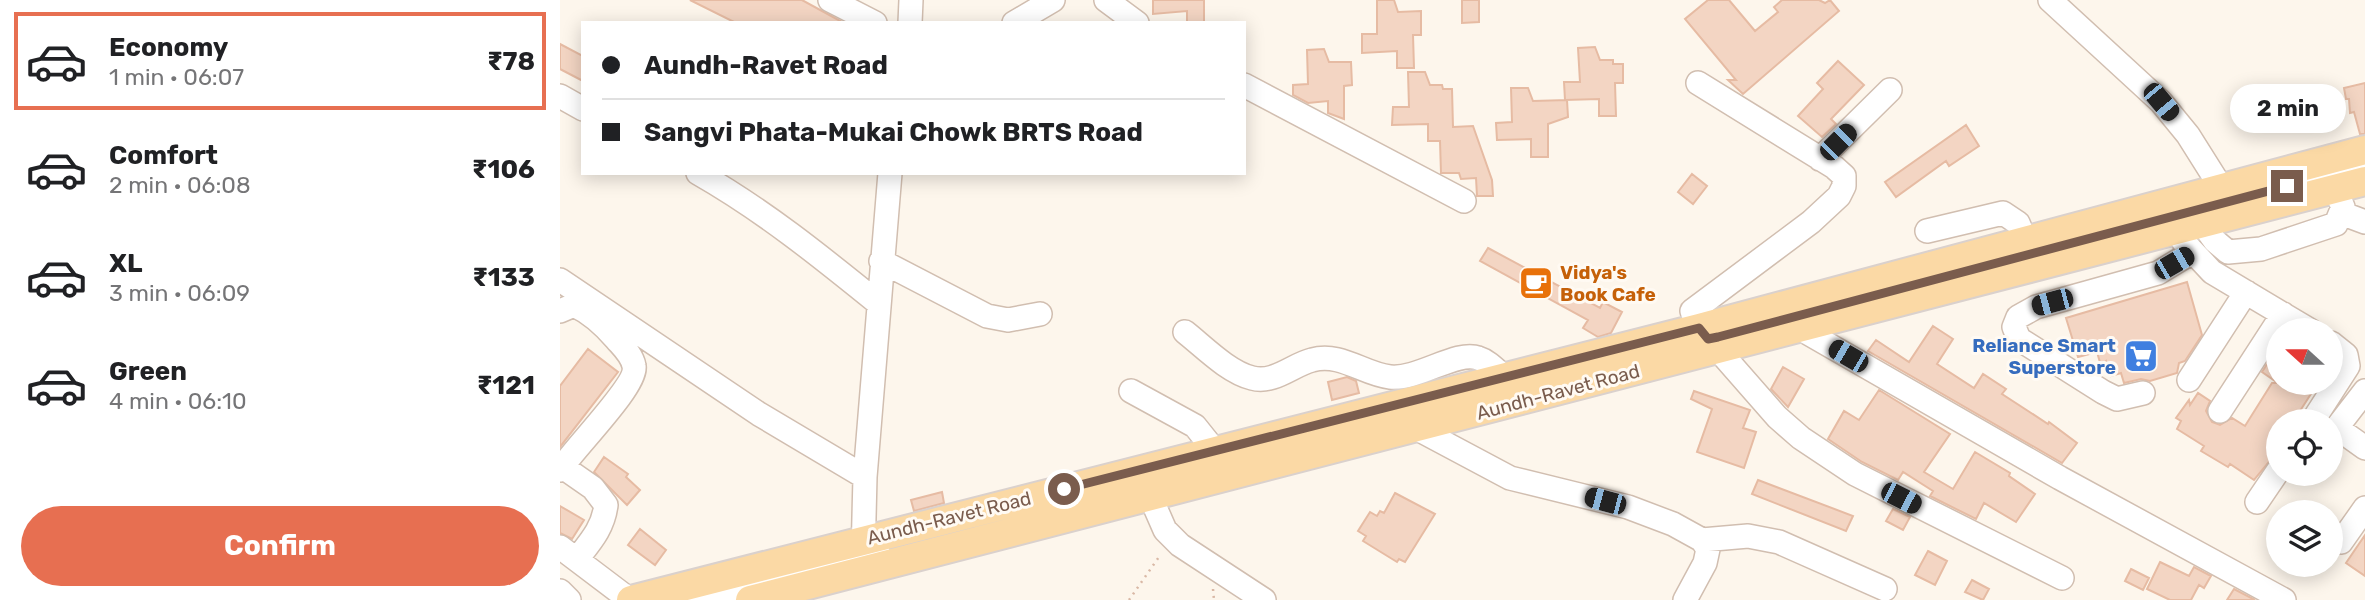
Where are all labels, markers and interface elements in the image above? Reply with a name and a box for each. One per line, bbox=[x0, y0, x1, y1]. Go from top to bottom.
icon: car bbox=[25, 30, 88, 93]
text: Economy bbox=[109, 32, 228, 63]
text: ₹78 bbox=[487, 46, 535, 77]
text: Aundh-Ravet Road bbox=[644, 50, 888, 81]
text: 1 min · 06:07 bbox=[109, 63, 244, 91]
car bbox=[2140, 79, 2183, 125]
callout: 2 min bbox=[2229, 85, 2345, 134]
text: 2 min bbox=[2257, 94, 2319, 122]
text: Sangvi Phata-Mukai Chowk BRTS Road bbox=[644, 117, 1143, 148]
car bbox=[1816, 120, 1861, 164]
icon: car bbox=[25, 138, 88, 201]
text: Comfort bbox=[109, 140, 218, 171]
text: ₹106 bbox=[472, 154, 535, 185]
route end bbox=[2271, 170, 2303, 202]
text: 2 min · 06:08 bbox=[109, 171, 251, 199]
car bbox=[2151, 243, 2198, 283]
icon: car bbox=[25, 246, 88, 309]
text: XL bbox=[109, 248, 142, 279]
place label: Vidya's Book Cafe bbox=[1560, 261, 1656, 306]
text: ₹133 bbox=[472, 262, 535, 293]
cafe icon: Vidya's Book Cafe bbox=[1517, 264, 1555, 302]
text: 3 min · 06:09 bbox=[109, 279, 250, 307]
car bbox=[2029, 286, 2076, 318]
north arrow bbox=[2266, 318, 2343, 396]
map controls bbox=[2266, 318, 2343, 577]
place label: Reliance Smart Superstore bbox=[1972, 334, 2116, 379]
car bbox=[1825, 336, 1872, 376]
supermarket icon: Reliance Smart Superstore bbox=[2122, 337, 2160, 375]
icon: car bbox=[25, 354, 88, 417]
text: Green bbox=[109, 356, 187, 387]
street label: Aundh-Ravet Road bbox=[1474, 359, 1642, 425]
text: ₹121 bbox=[477, 370, 535, 401]
text: 4 min · 06:10 bbox=[109, 387, 247, 415]
button: locate bbox=[2266, 409, 2343, 486]
route start bbox=[1048, 473, 1080, 505]
car bbox=[1878, 479, 1925, 517]
car bbox=[1582, 485, 1629, 517]
street label: Aundh-Ravet Road bbox=[865, 487, 1033, 549]
button: layers bbox=[2266, 500, 2343, 577]
button: Confirm bbox=[21, 506, 539, 586]

